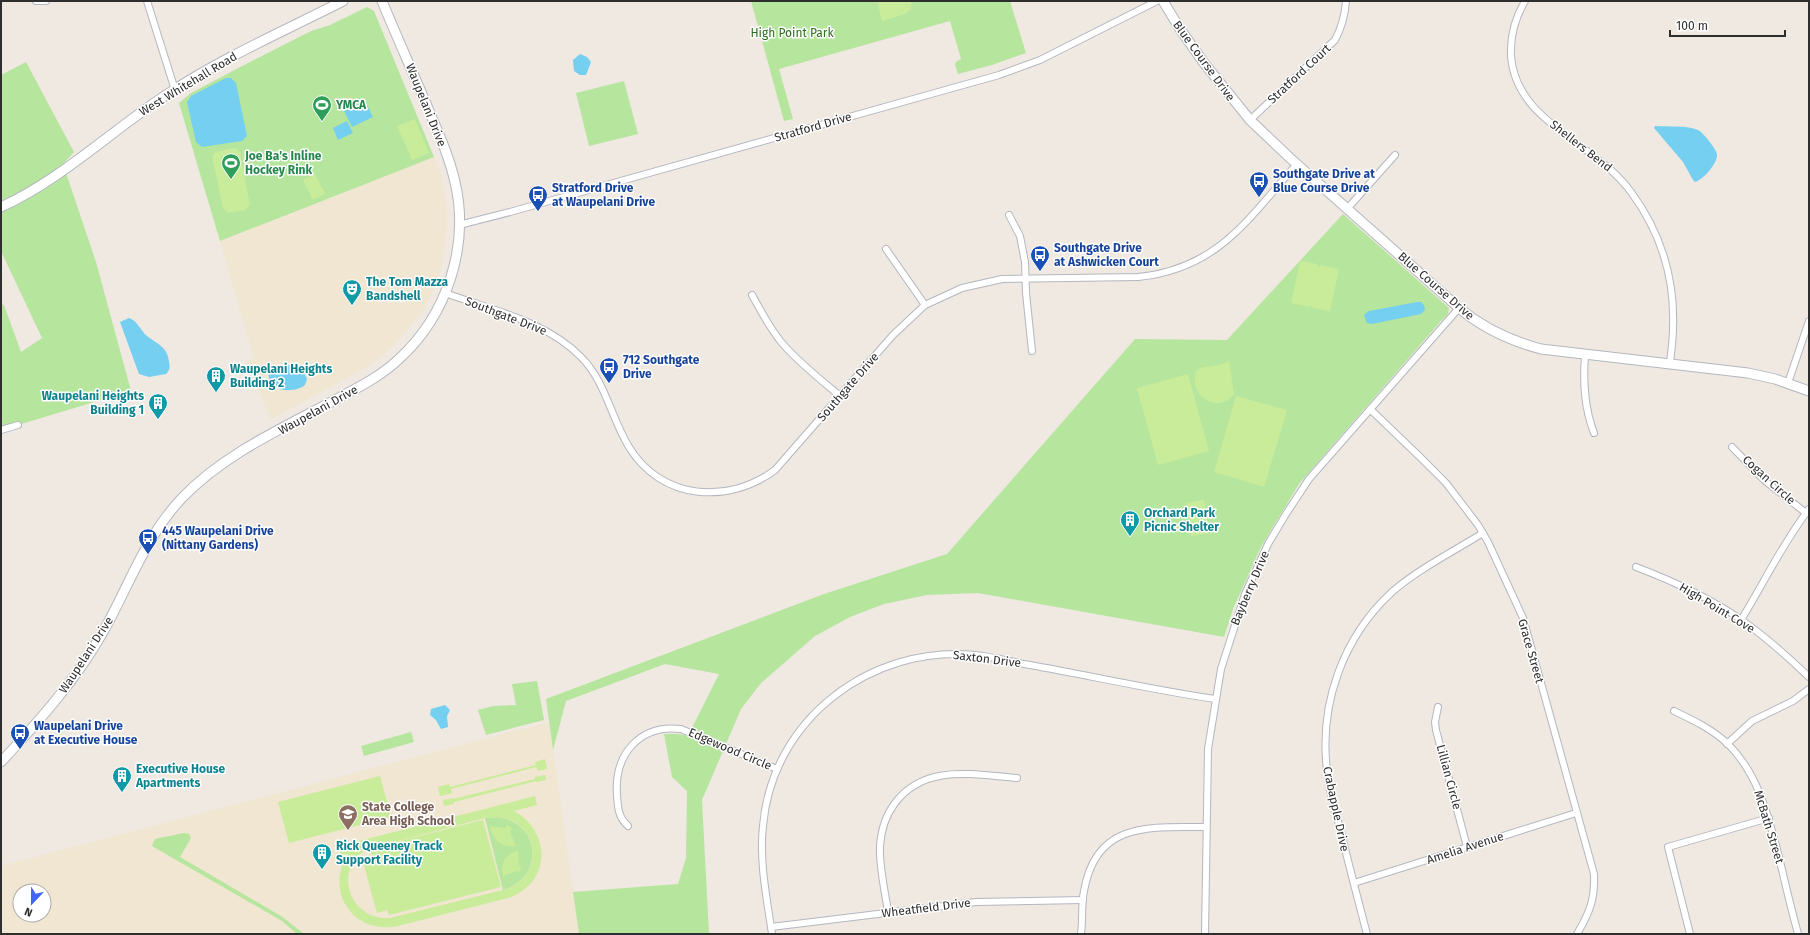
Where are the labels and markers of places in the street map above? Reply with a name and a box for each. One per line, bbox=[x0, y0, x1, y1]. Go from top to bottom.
sports icon: YMCA bbox=[311, 94, 333, 122]
place label: YMCA bbox=[335, 98, 367, 112]
place label: Joe Ba's Inline Hockey Rink bbox=[244, 149, 322, 177]
sports icon: Joe Ba's Inline Hockey Rink bbox=[220, 152, 242, 180]
place label: Southgate Drive at Blue Course Drive bbox=[1273, 167, 1375, 195]
bus stop icon: Southgate Drive at Blue Course Drive bbox=[1248, 170, 1270, 198]
place label: Stratford Drive at Waupelani Drive bbox=[552, 181, 655, 209]
bus stop icon: Stratford Drive at Waupelani Drive bbox=[527, 184, 549, 212]
place label: Southgate Drive at Ashwicken Court bbox=[1054, 241, 1159, 269]
bus stop icon: Southgate Drive at Ashwicken Court bbox=[1029, 244, 1051, 272]
place label: The Tom Mazza Bandshell bbox=[366, 275, 449, 303]
theatre icon: The Tom Mazza Bandshell bbox=[341, 278, 363, 306]
place label: 712 Southgate Drive bbox=[623, 353, 700, 381]
bus stop icon: 712 Southgate Drive bbox=[598, 356, 620, 384]
place label: Waupelani Heights Building 2 bbox=[230, 362, 332, 390]
building icon: Waupelani Heights Building 2 bbox=[205, 365, 227, 393]
place label: Waupelani Heights Building 1 bbox=[42, 389, 144, 417]
building icon: Waupelani Heights Building 1 bbox=[147, 392, 169, 420]
place label: Orchard Park Picnic Shelter bbox=[1144, 506, 1219, 534]
building icon: Orchard Park Picnic Shelter bbox=[1119, 509, 1141, 537]
place label: 445 Waupelani Drive (Nittany Gardens) bbox=[162, 524, 274, 552]
bus stop icon: 445 Waupelani Drive (Nittany Gardens) bbox=[137, 527, 159, 555]
place label: Waupelani Drive at Executive House bbox=[34, 719, 138, 747]
bus stop icon: Waupelani Drive at Executive House bbox=[9, 722, 31, 750]
place label: Executive House Apartments bbox=[135, 762, 226, 790]
building icon: Executive House Apartments bbox=[111, 765, 133, 793]
place label: State College Area High School bbox=[361, 800, 455, 828]
school or university icon: State College Area High School bbox=[337, 803, 359, 831]
place label: Rick Queeney Track Support Facility bbox=[336, 839, 443, 867]
building icon: Rick Queeney Track Support Facility bbox=[311, 842, 333, 870]

